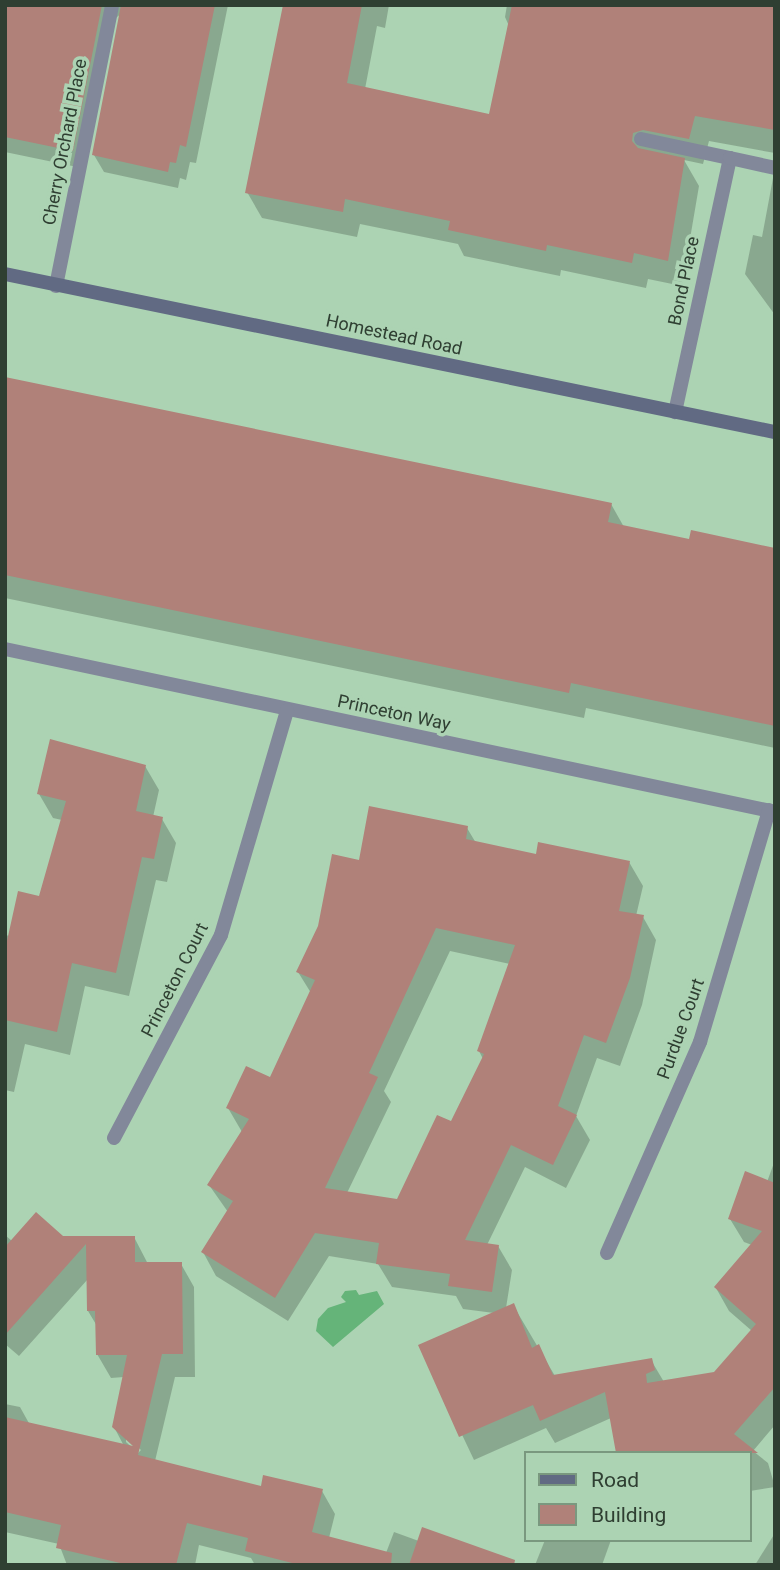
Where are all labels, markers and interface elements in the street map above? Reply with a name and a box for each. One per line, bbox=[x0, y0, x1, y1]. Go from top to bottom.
street label: Cherry Orchard Place bbox=[38, 57, 92, 227]
street label: Bond Place bbox=[664, 234, 704, 328]
street label: Homestead Road bbox=[324, 310, 464, 360]
street label: Princeton Way bbox=[336, 690, 452, 736]
street label: Princeton Court bbox=[137, 919, 213, 1041]
street label: Purdue Court bbox=[653, 976, 709, 1082]
legend bbox=[524, 1451, 752, 1542]
text: Road bbox=[591, 1468, 639, 1492]
text: Building bbox=[591, 1503, 666, 1527]

